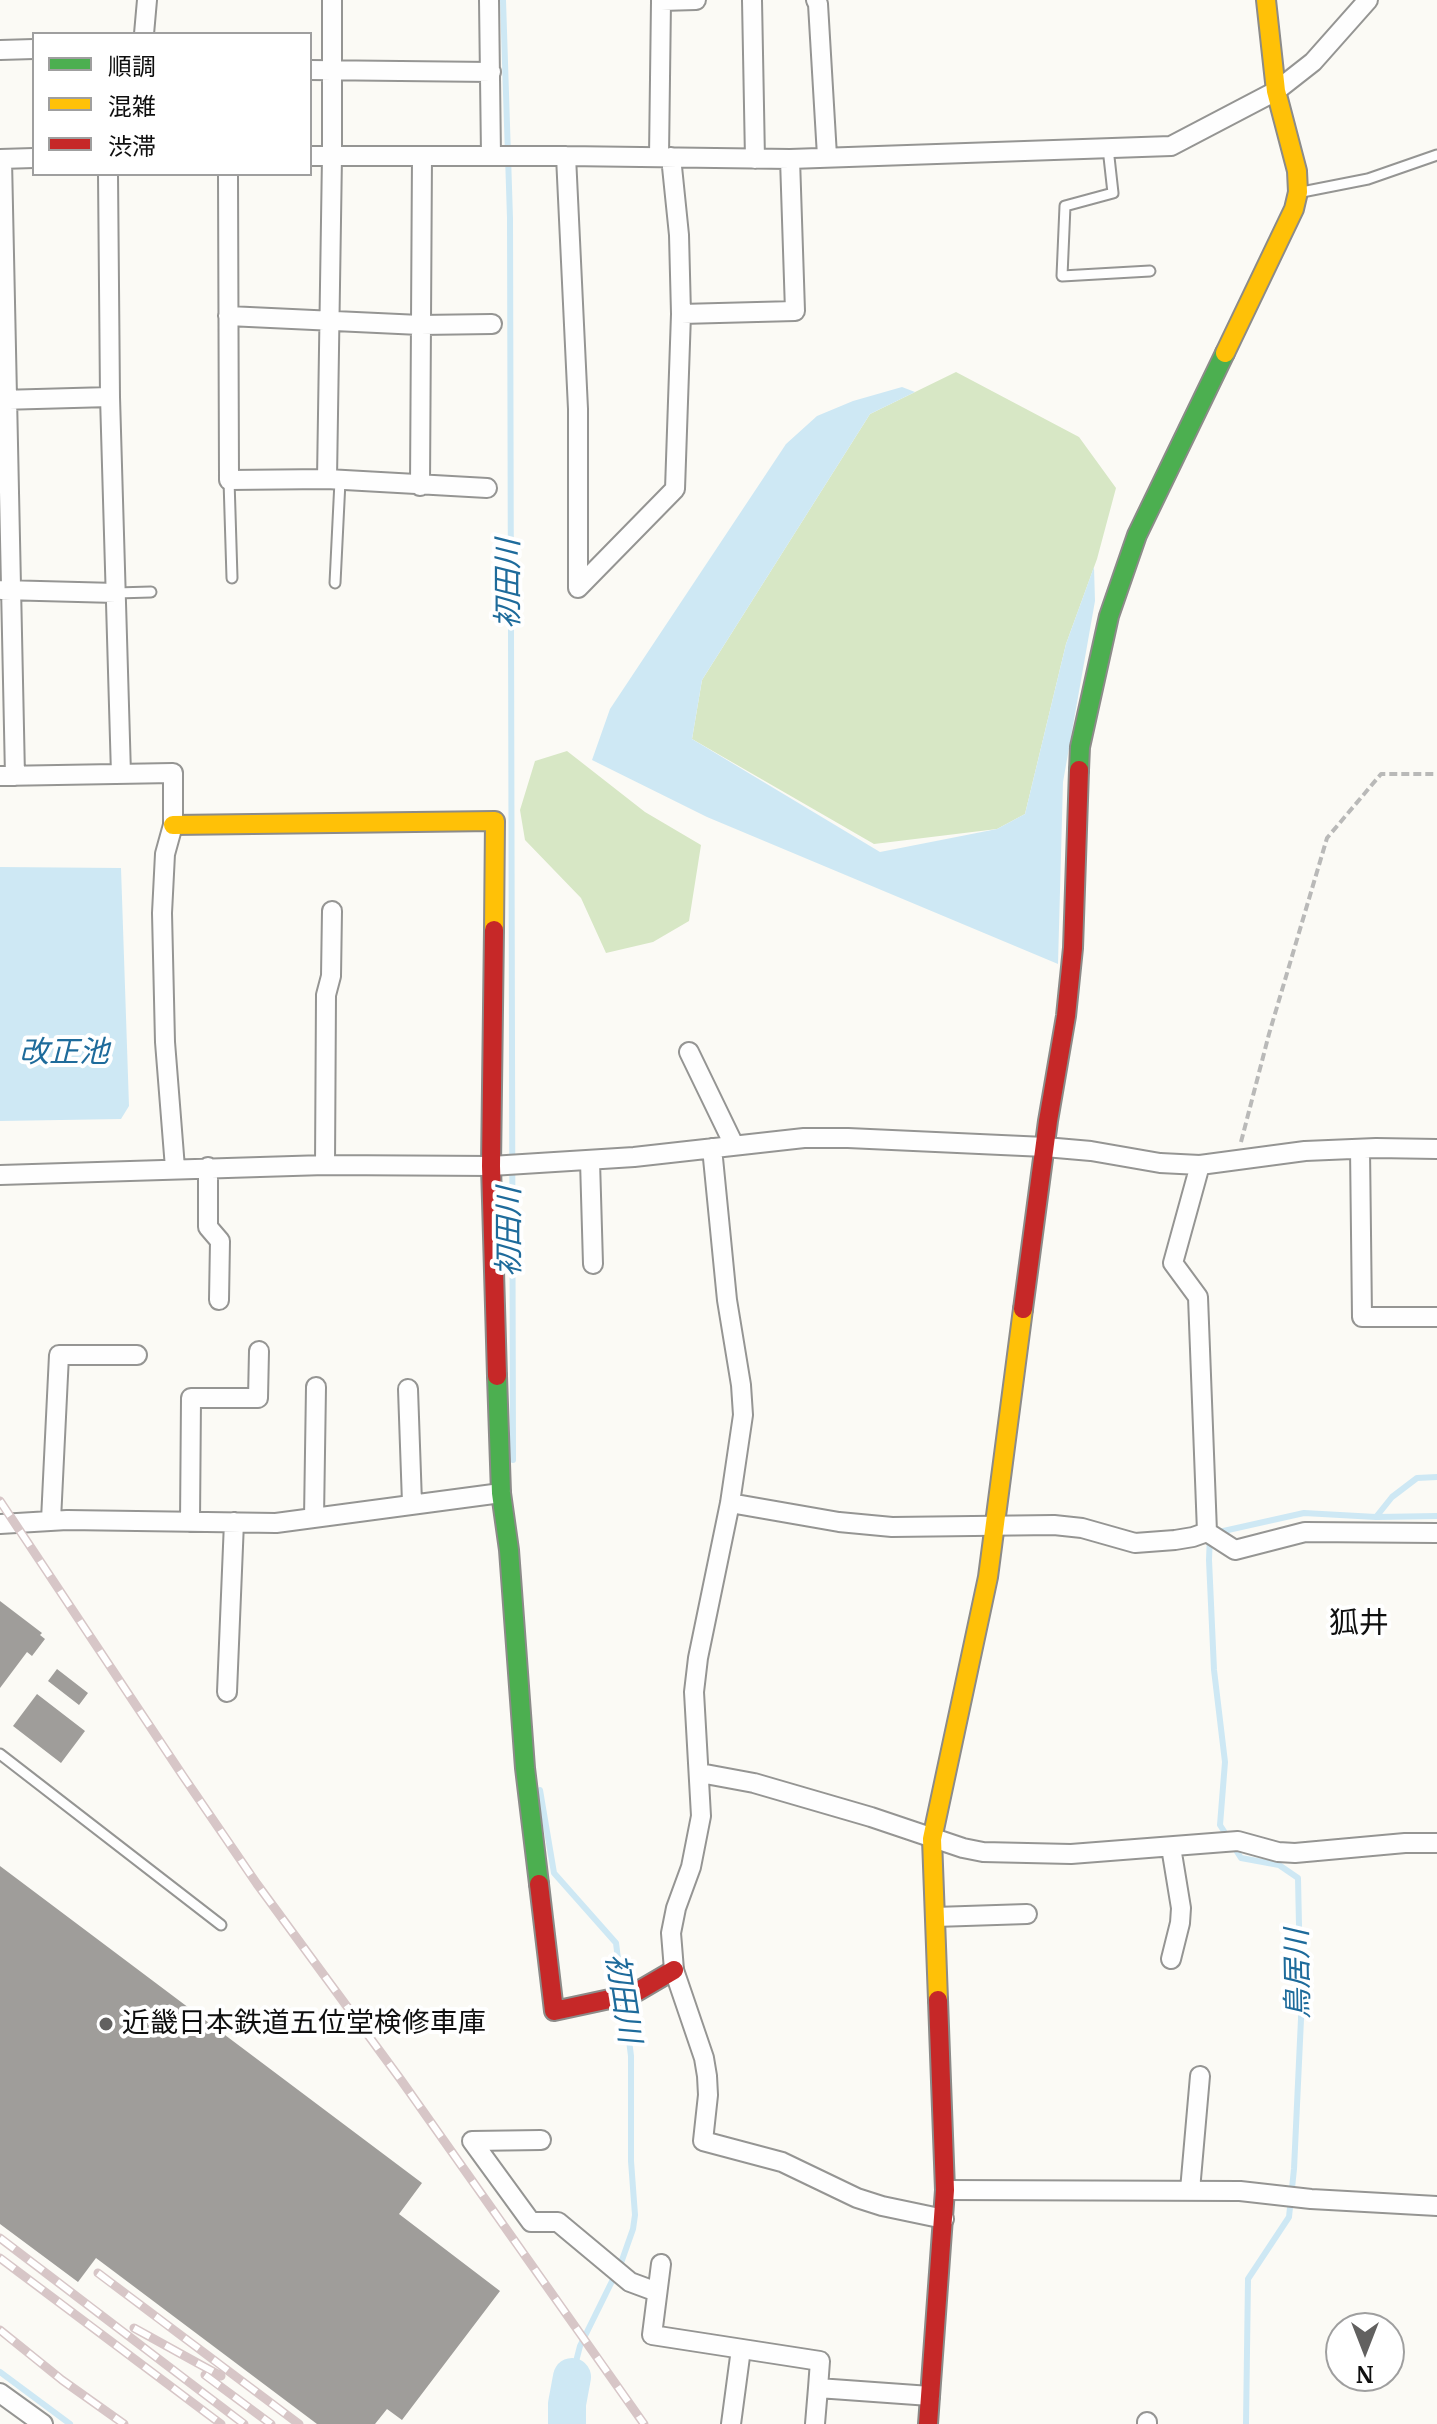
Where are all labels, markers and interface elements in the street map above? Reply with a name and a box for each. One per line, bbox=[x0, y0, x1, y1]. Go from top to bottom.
legend bbox=[32, 32, 312, 176]
text: 順調 bbox=[108, 51, 156, 82]
text: 混雑 bbox=[108, 91, 156, 122]
text: 渋滞 bbox=[108, 131, 156, 162]
water label: 初田川 bbox=[492, 539, 528, 629]
water label: 改正池 bbox=[19, 1036, 109, 1072]
water label: 初田川 bbox=[493, 1187, 529, 1277]
district label: 狐井 bbox=[1329, 1607, 1389, 1643]
water label: 鳥居川 bbox=[1280, 1929, 1318, 2019]
water label: 初田川 bbox=[597, 1951, 647, 2045]
place label: 近畿日本鉄道五位堂検修車庫 bbox=[122, 2007, 486, 2041]
marker: 近畿日本鉄道五位堂検修車庫 bbox=[97, 2015, 115, 2033]
north arrow bbox=[1325, 2312, 1405, 2392]
text: N bbox=[1356, 2360, 1374, 2388]

